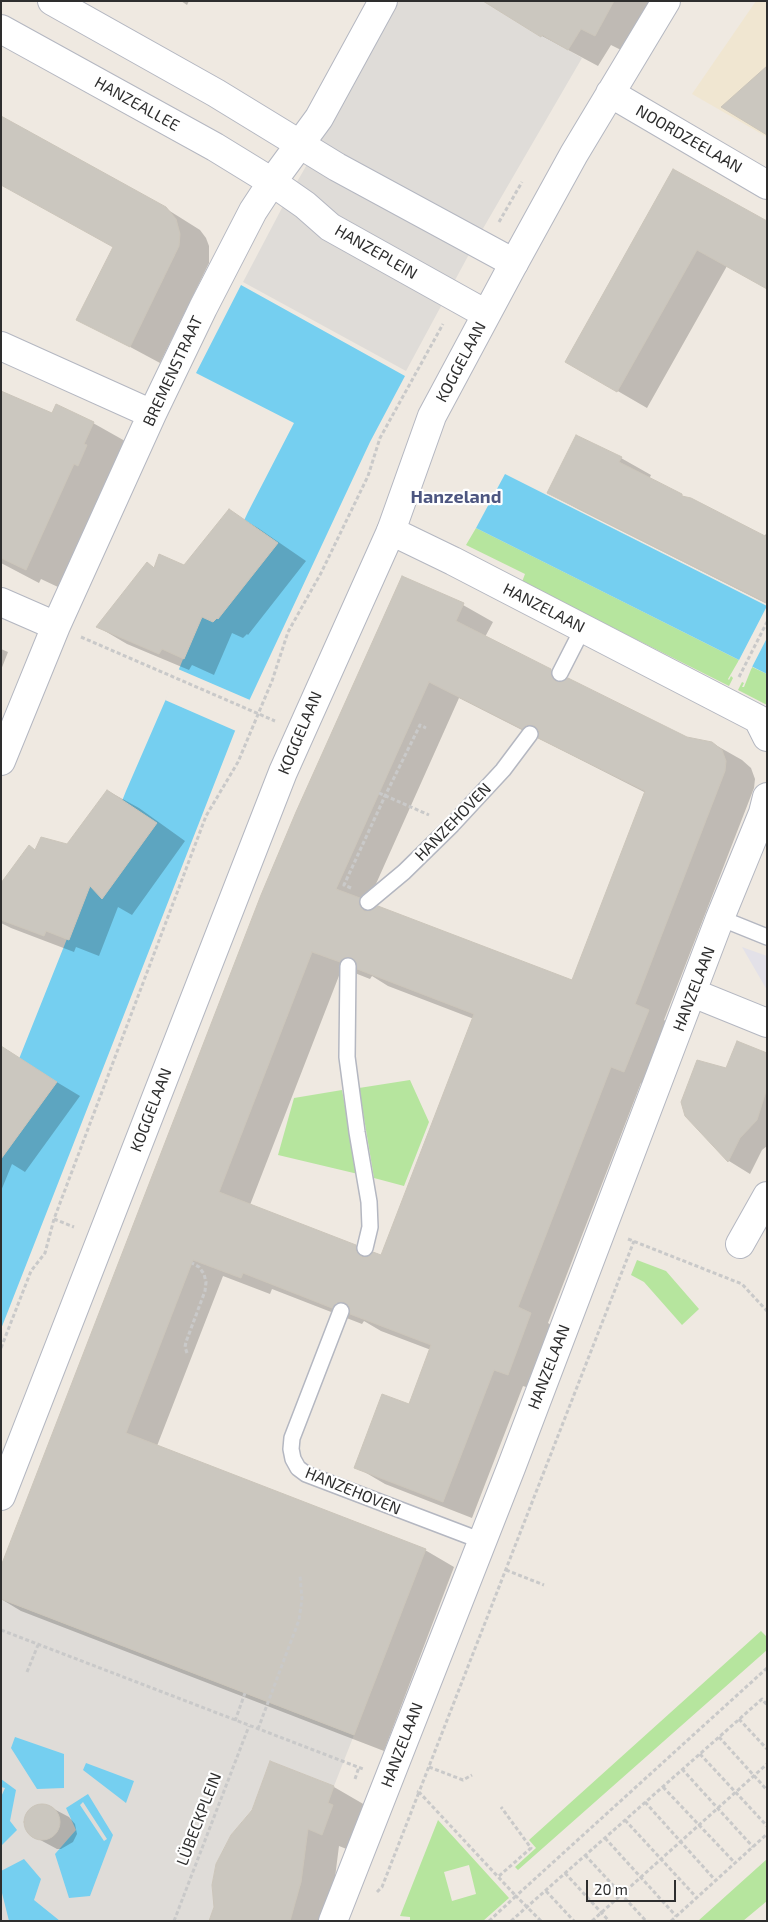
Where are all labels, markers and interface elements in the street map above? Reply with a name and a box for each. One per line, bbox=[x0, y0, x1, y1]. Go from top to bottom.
street label: HANZEALLEE bbox=[91, 73, 183, 135]
street label: NOORDZEELAAN bbox=[632, 101, 746, 177]
street label: HANZEPLEIN bbox=[331, 221, 421, 283]
street label: BREMENSTRAAT bbox=[139, 313, 207, 429]
street label: KOGGELAAN bbox=[432, 319, 490, 405]
district label: Hanzeland bbox=[411, 486, 501, 508]
street label: HANZELAAN bbox=[500, 579, 588, 637]
street label: KOGGELAAN bbox=[274, 689, 326, 777]
street label: HANZEHOVEN bbox=[411, 779, 495, 865]
street label: HANZELAAN bbox=[669, 944, 719, 1034]
street label: KOGGELAAN bbox=[126, 1065, 176, 1155]
street label: HANZELAAN bbox=[524, 1322, 574, 1412]
street label: HANZEHOVEN bbox=[302, 1463, 404, 1519]
street label: HANZELAAN bbox=[377, 1700, 427, 1790]
street label: LÜBECKPLEIN bbox=[172, 1770, 226, 1868]
scale bar bbox=[588, 1870, 678, 1902]
text: 20 m bbox=[594, 1880, 628, 1898]

